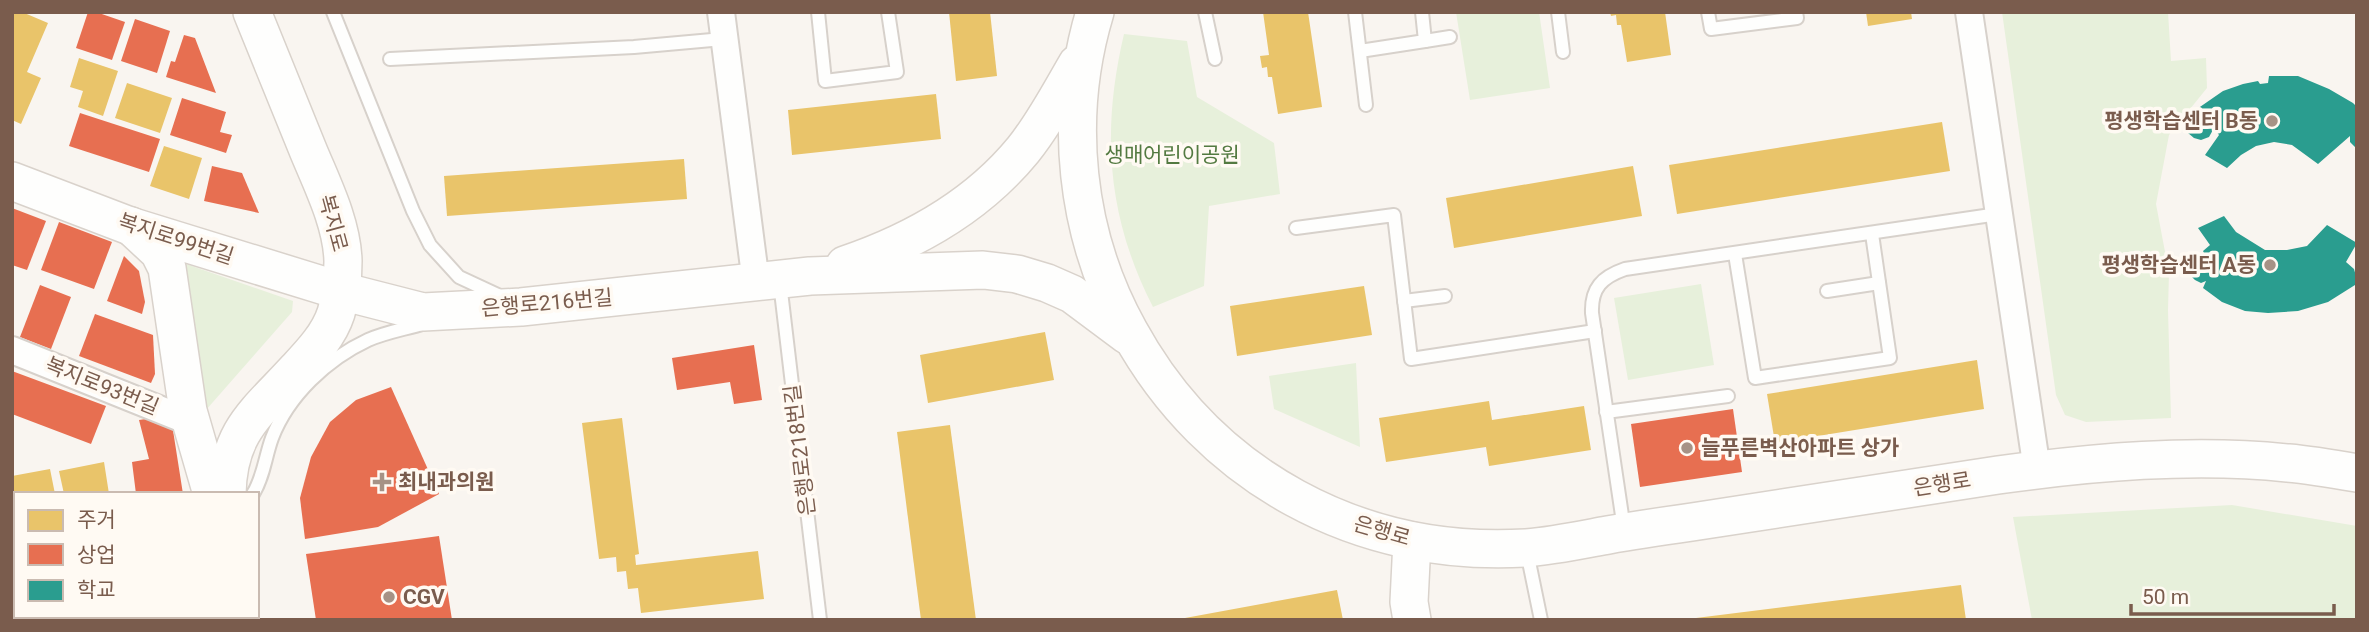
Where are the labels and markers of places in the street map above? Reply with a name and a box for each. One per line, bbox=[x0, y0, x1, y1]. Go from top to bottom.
place label: 평생학습센터 B동 bbox=[2104, 109, 2258, 133]
marker: 평생학습센터 B동 bbox=[2264, 113, 2280, 129]
place label: 평생학습센터 A동 bbox=[2101, 253, 2256, 277]
marker: 평생학습센터 A동 bbox=[2262, 257, 2278, 273]
place label: 늘푸른벽산아파트 상가 bbox=[1701, 436, 1899, 460]
marker: 늘푸른벽산아파트 상가 bbox=[1679, 440, 1695, 456]
place label: 최내과의원 bbox=[398, 470, 495, 494]
marker: 최내과의원 bbox=[372, 472, 392, 492]
place label: CGV bbox=[403, 585, 445, 609]
marker: CGV bbox=[381, 589, 397, 605]

